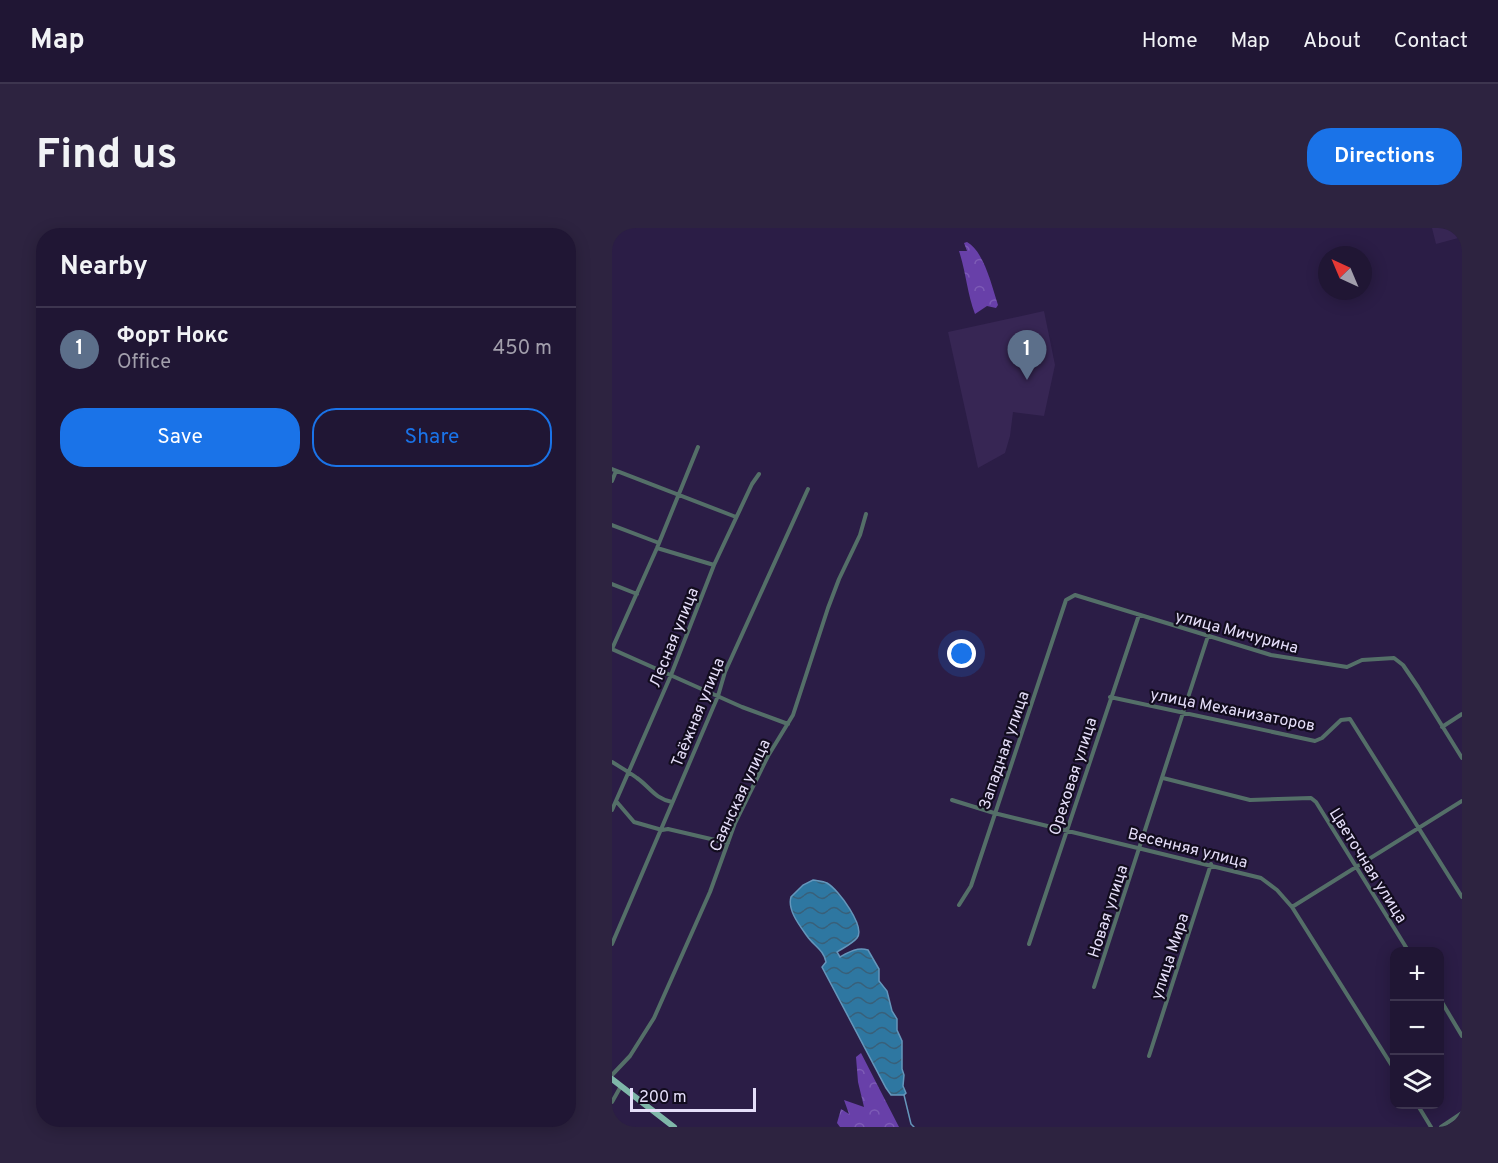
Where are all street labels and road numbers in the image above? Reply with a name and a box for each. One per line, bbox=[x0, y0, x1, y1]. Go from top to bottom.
street label: Лесная улица bbox=[646, 585, 704, 691]
street label: улица Мичурина bbox=[1173, 607, 1300, 659]
street label: Таёжная улица bbox=[668, 655, 730, 770]
street label: улица Механизаторов bbox=[1148, 685, 1317, 737]
street label: Западная улица bbox=[975, 689, 1035, 813]
street label: Ореховая улица bbox=[1045, 715, 1102, 838]
street label: Саянская улица bbox=[706, 736, 776, 855]
street label: Цветочная улица bbox=[1324, 805, 1411, 927]
street label: Весенняя улица bbox=[1126, 824, 1250, 873]
street label: Новая улица bbox=[1084, 863, 1133, 961]
street label: улица Мира bbox=[1148, 911, 1194, 1002]

